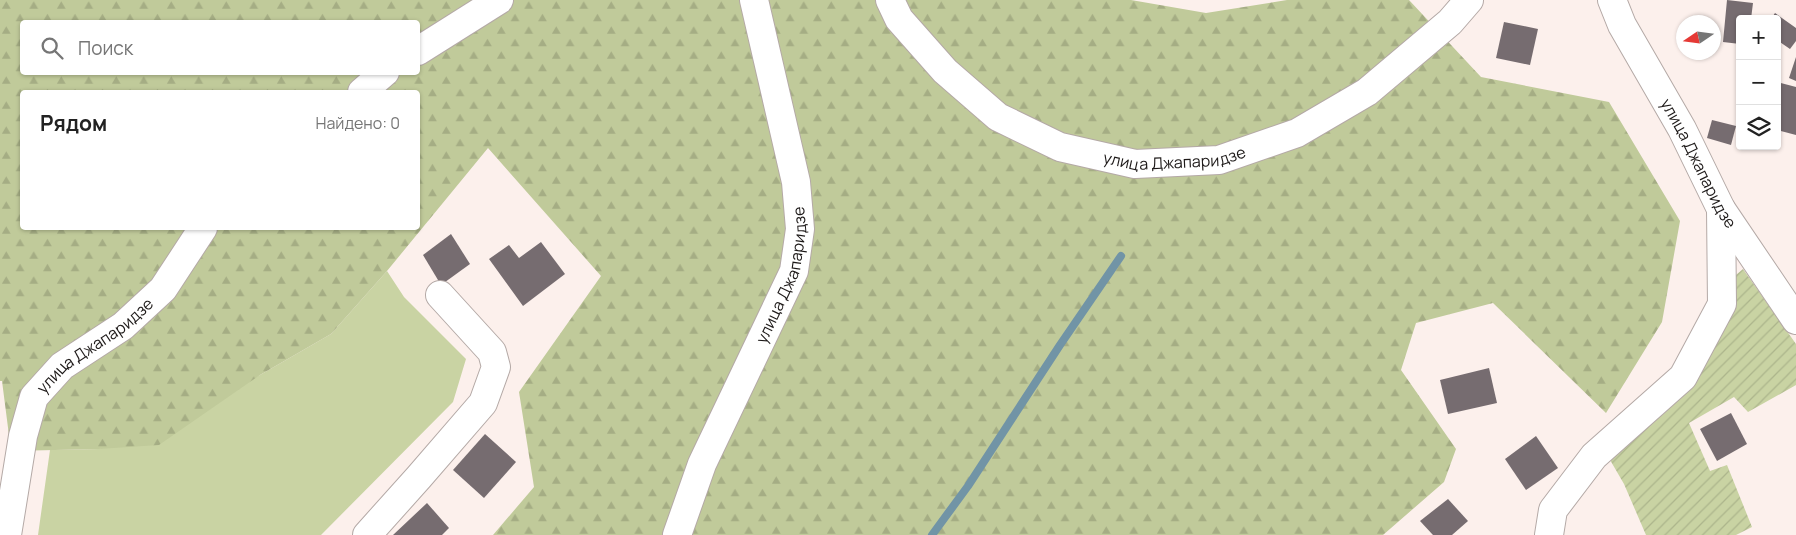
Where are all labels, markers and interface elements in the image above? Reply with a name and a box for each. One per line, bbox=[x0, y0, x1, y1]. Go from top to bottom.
north arrow bbox=[1676, 15, 1721, 60]
map controls bbox=[1736, 15, 1781, 150]
button: + bbox=[1736, 15, 1781, 60]
search box bbox=[20, 20, 420, 75]
icon: search bbox=[38, 34, 66, 62]
text: Поиск bbox=[78, 35, 133, 61]
button: − bbox=[1736, 60, 1781, 105]
street label: улица Джапаридзе bbox=[1656, 94, 1742, 232]
button: layers bbox=[1736, 105, 1781, 150]
text: Рядом bbox=[40, 109, 107, 137]
text: Найдено: 0 bbox=[315, 112, 400, 134]
street label: улица Джапаридзе bbox=[1101, 141, 1248, 176]
street label: улица Джапаридзе bbox=[750, 206, 811, 347]
street label: улица Джапаридзе bbox=[31, 293, 158, 398]

